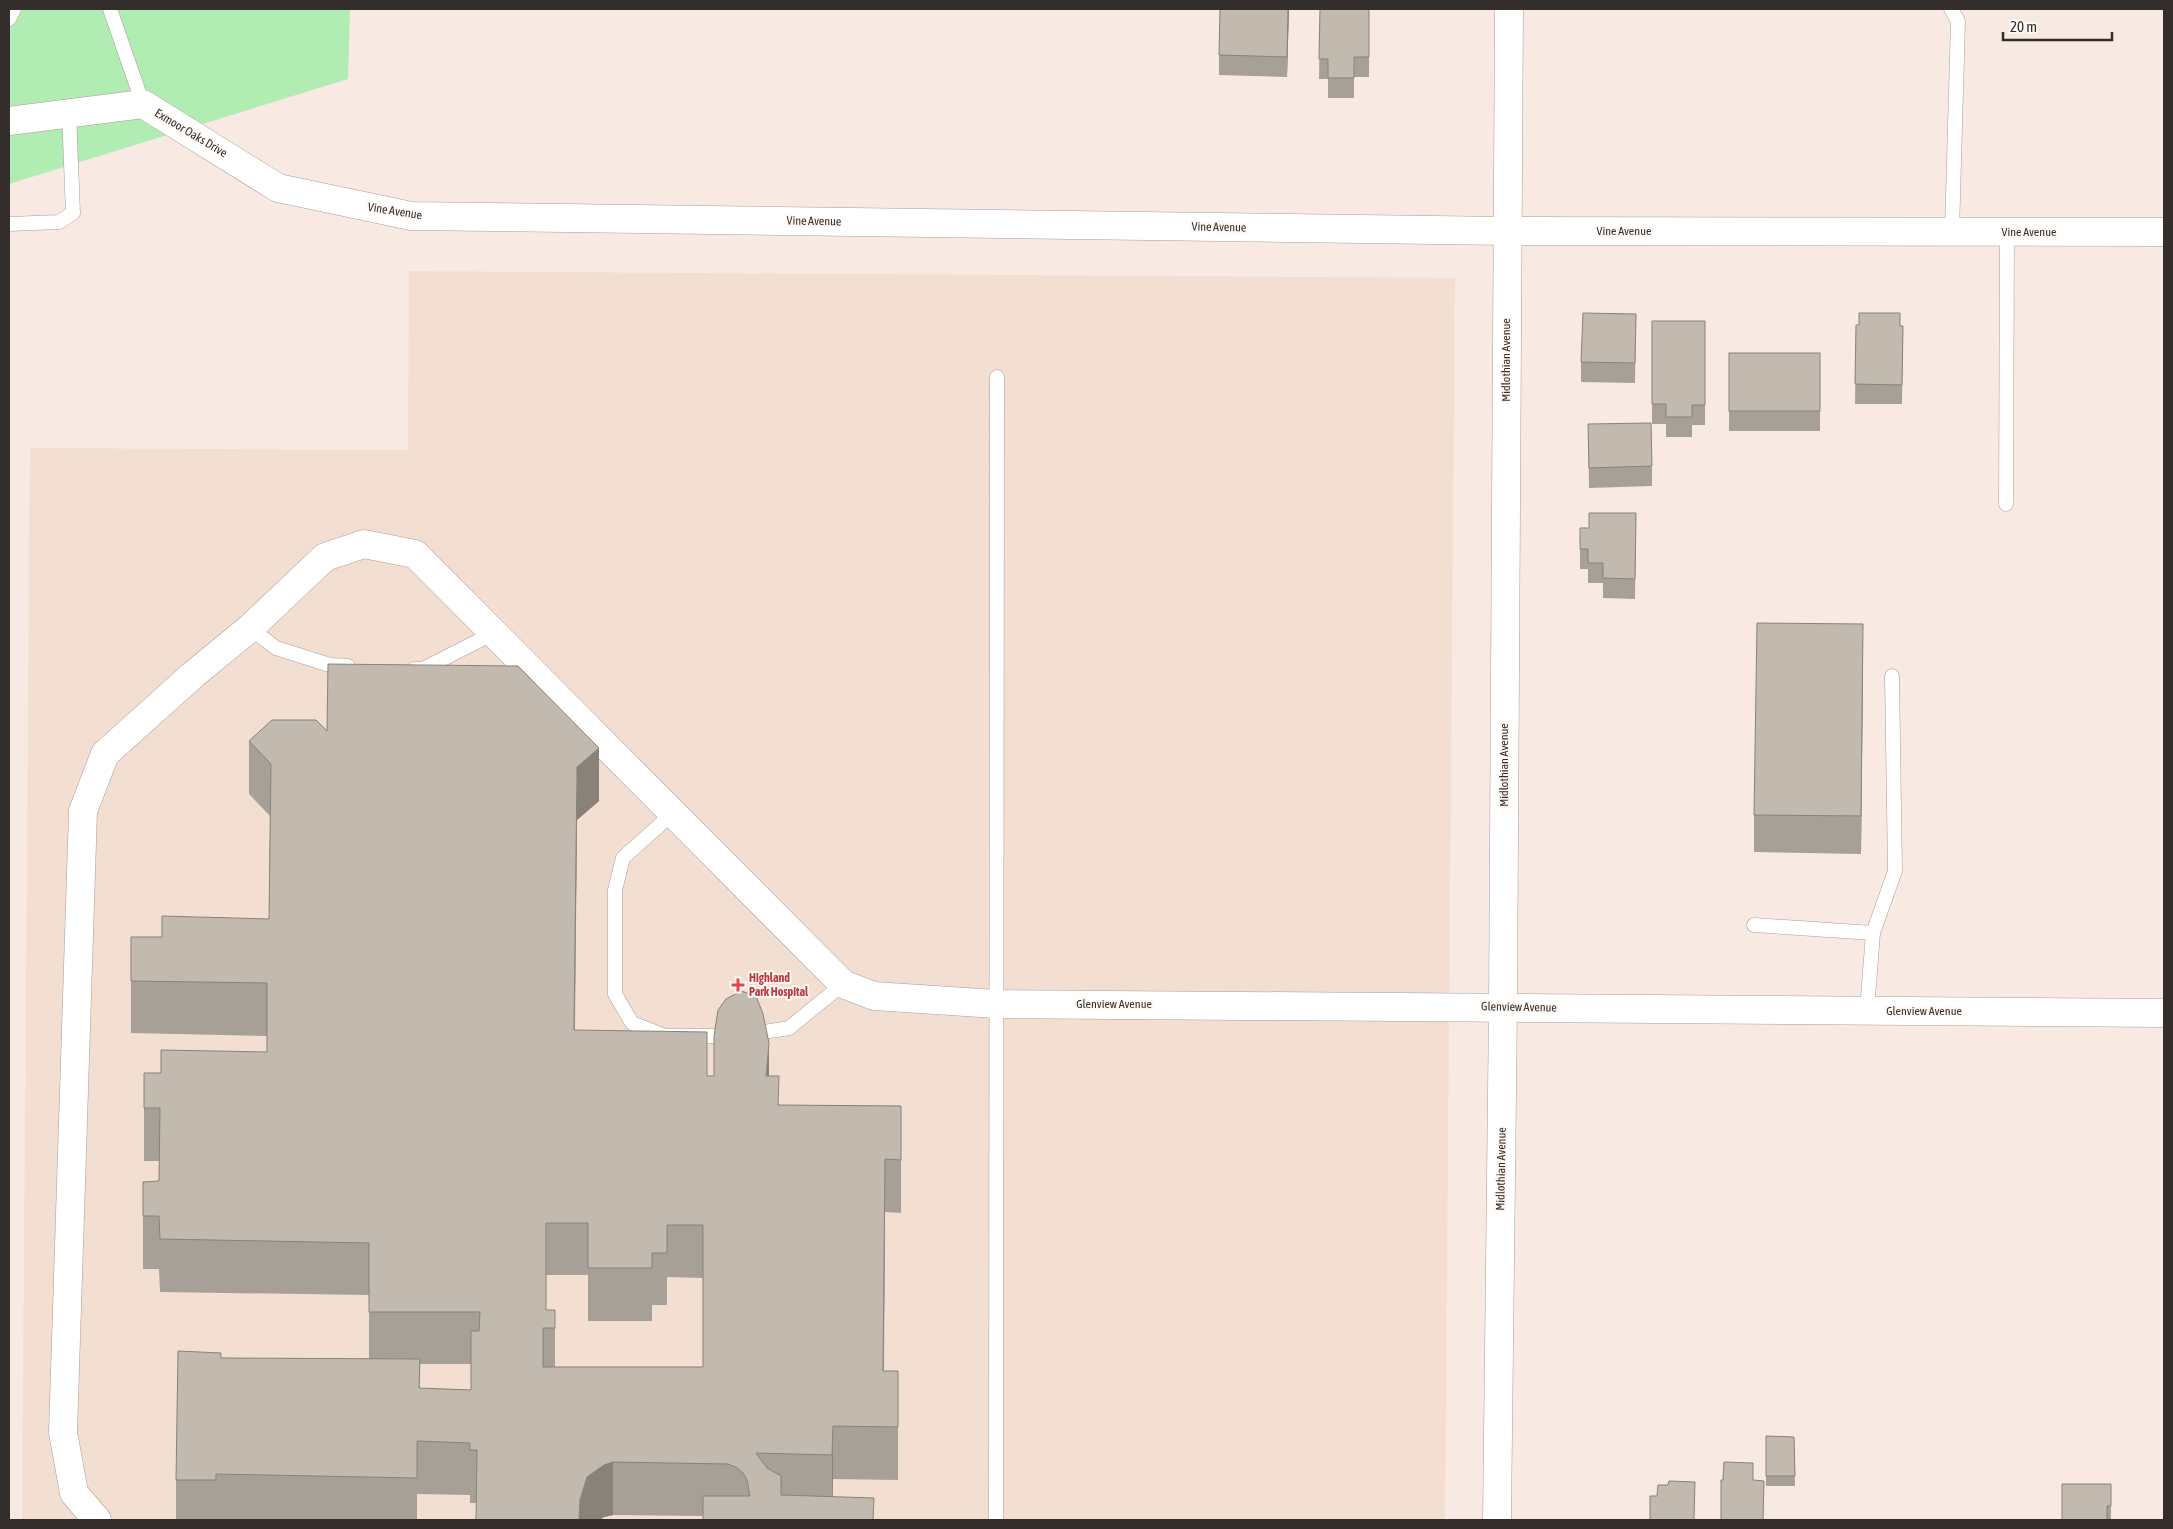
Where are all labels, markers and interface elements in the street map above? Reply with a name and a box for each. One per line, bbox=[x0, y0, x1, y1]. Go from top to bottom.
scale bar bbox=[2003, 10, 2112, 42]
text: 20 m bbox=[2010, 18, 2037, 35]
street label: Exmoor Oaks Drive bbox=[152, 106, 230, 160]
street label: Vine Avenue bbox=[367, 200, 423, 222]
street label: Vine Avenue bbox=[786, 214, 842, 228]
street label: Vine Avenue bbox=[1191, 220, 1247, 234]
street label: Vine Avenue bbox=[1597, 224, 1651, 238]
street label: Vine Avenue bbox=[2002, 225, 2056, 239]
street label: Midlothian Avenue bbox=[1499, 318, 1513, 402]
street label: Midlothian Avenue bbox=[1497, 723, 1511, 807]
place label: Highland Park Hospital bbox=[749, 971, 809, 999]
marker: Highland Park Hospital bbox=[731, 978, 745, 992]
street label: Glenview Avenue bbox=[1076, 997, 1152, 1011]
street label: Glenview Avenue bbox=[1481, 999, 1557, 1015]
street label: Glenview Avenue bbox=[1886, 1004, 1962, 1018]
street label: Midlothian Avenue bbox=[1493, 1127, 1509, 1211]

